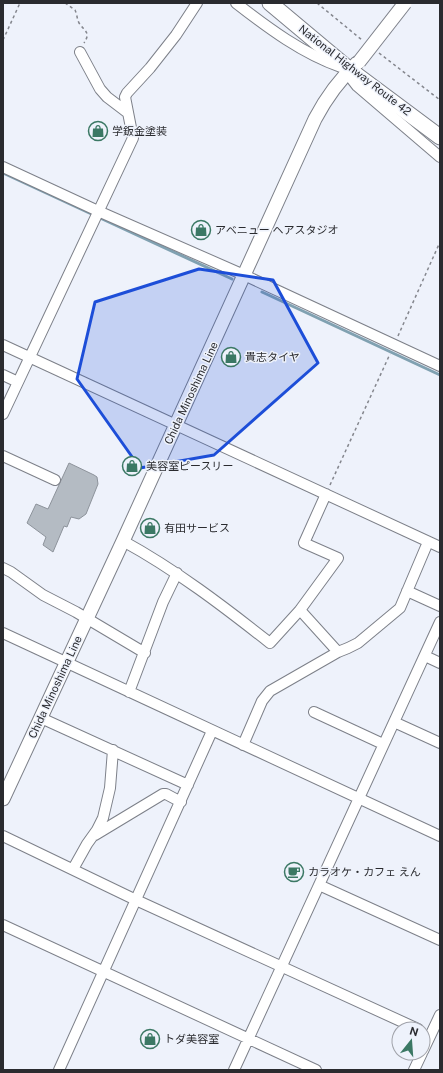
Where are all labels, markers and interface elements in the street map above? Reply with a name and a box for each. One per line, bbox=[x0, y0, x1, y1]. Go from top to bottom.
street label: National Highway Route 42 bbox=[297, 22, 414, 118]
shop icon: 学鈑金塗装 bbox=[87, 120, 109, 142]
place label: 学鈑金塗装 bbox=[112, 125, 167, 137]
shop icon: アベニュー ヘアスタジオ bbox=[190, 219, 212, 241]
place label: アベニュー ヘアスタジオ bbox=[215, 224, 338, 236]
street label: Chida Minoshima Line bbox=[162, 340, 220, 446]
shop icon: 貴志タイヤ bbox=[220, 346, 242, 368]
place label: 貴志タイヤ bbox=[245, 351, 300, 363]
shop icon: 美容室ピースリー bbox=[121, 455, 143, 477]
place label: 美容室ピースリー bbox=[146, 460, 233, 472]
shop icon: 有田サービス bbox=[139, 517, 161, 539]
place label: 有田サービス bbox=[164, 522, 230, 534]
street label: Chida Minoshima Line bbox=[26, 634, 84, 740]
cafe icon: カラオケ・カフェ えん bbox=[283, 861, 305, 883]
place label: カラオケ・カフェ えん bbox=[308, 866, 421, 878]
north arrow bbox=[391, 1021, 431, 1061]
text: N bbox=[408, 1024, 420, 1038]
shop icon: トダ美容室 bbox=[139, 1028, 161, 1050]
place label: トダ美容室 bbox=[164, 1033, 219, 1045]

